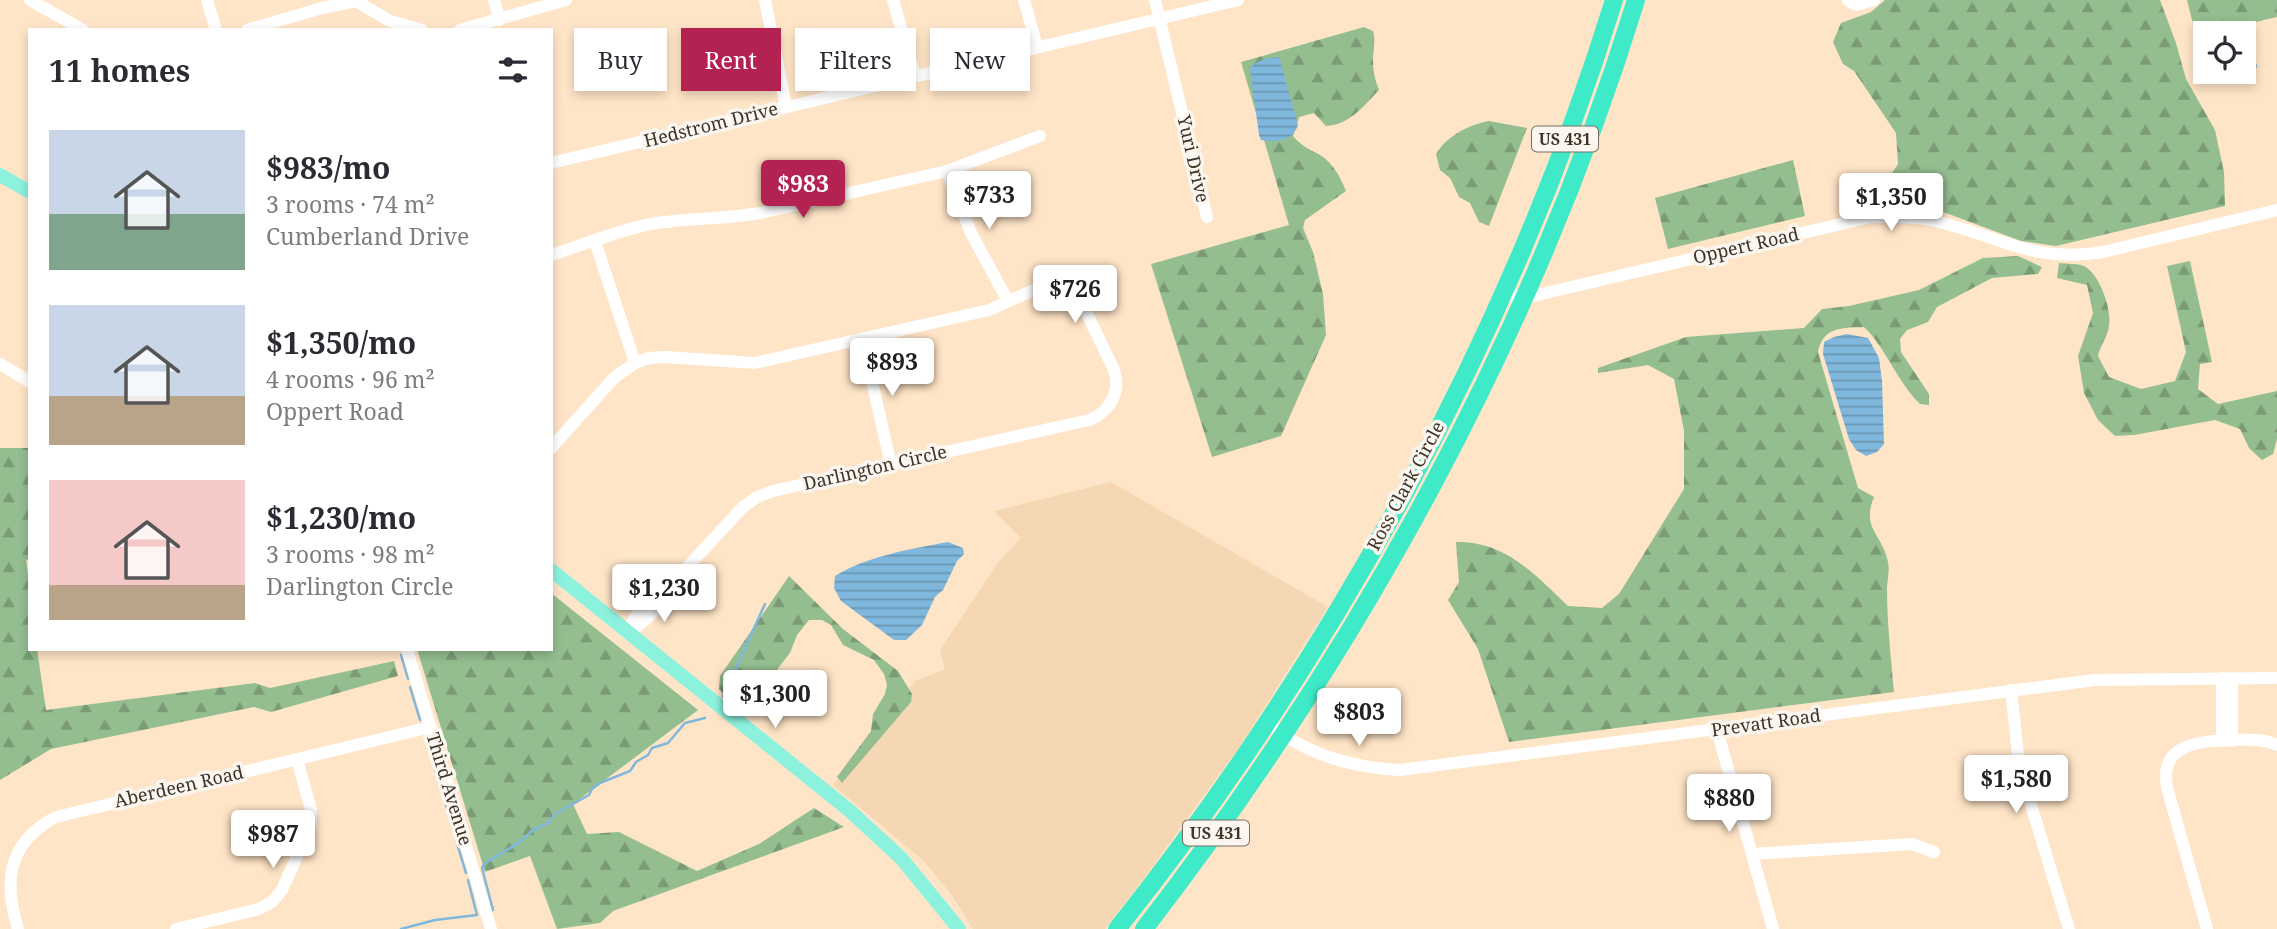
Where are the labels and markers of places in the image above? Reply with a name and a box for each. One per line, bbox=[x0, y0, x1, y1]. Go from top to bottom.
pin: $983 bbox=[762, 160, 844, 220]
pin: $733 bbox=[948, 172, 1030, 231]
pin: $1,350 bbox=[1834, 174, 1948, 233]
pin: $726 bbox=[1034, 266, 1116, 325]
pin: $893 bbox=[851, 338, 933, 398]
pin: $1,230 bbox=[607, 564, 721, 624]
pin: $1,300 bbox=[718, 670, 832, 730]
pin: $803 bbox=[1318, 688, 1400, 748]
pin: $1,580 bbox=[1959, 756, 2073, 815]
pin: $880 bbox=[1688, 774, 1770, 834]
pin: $987 bbox=[232, 810, 314, 870]

